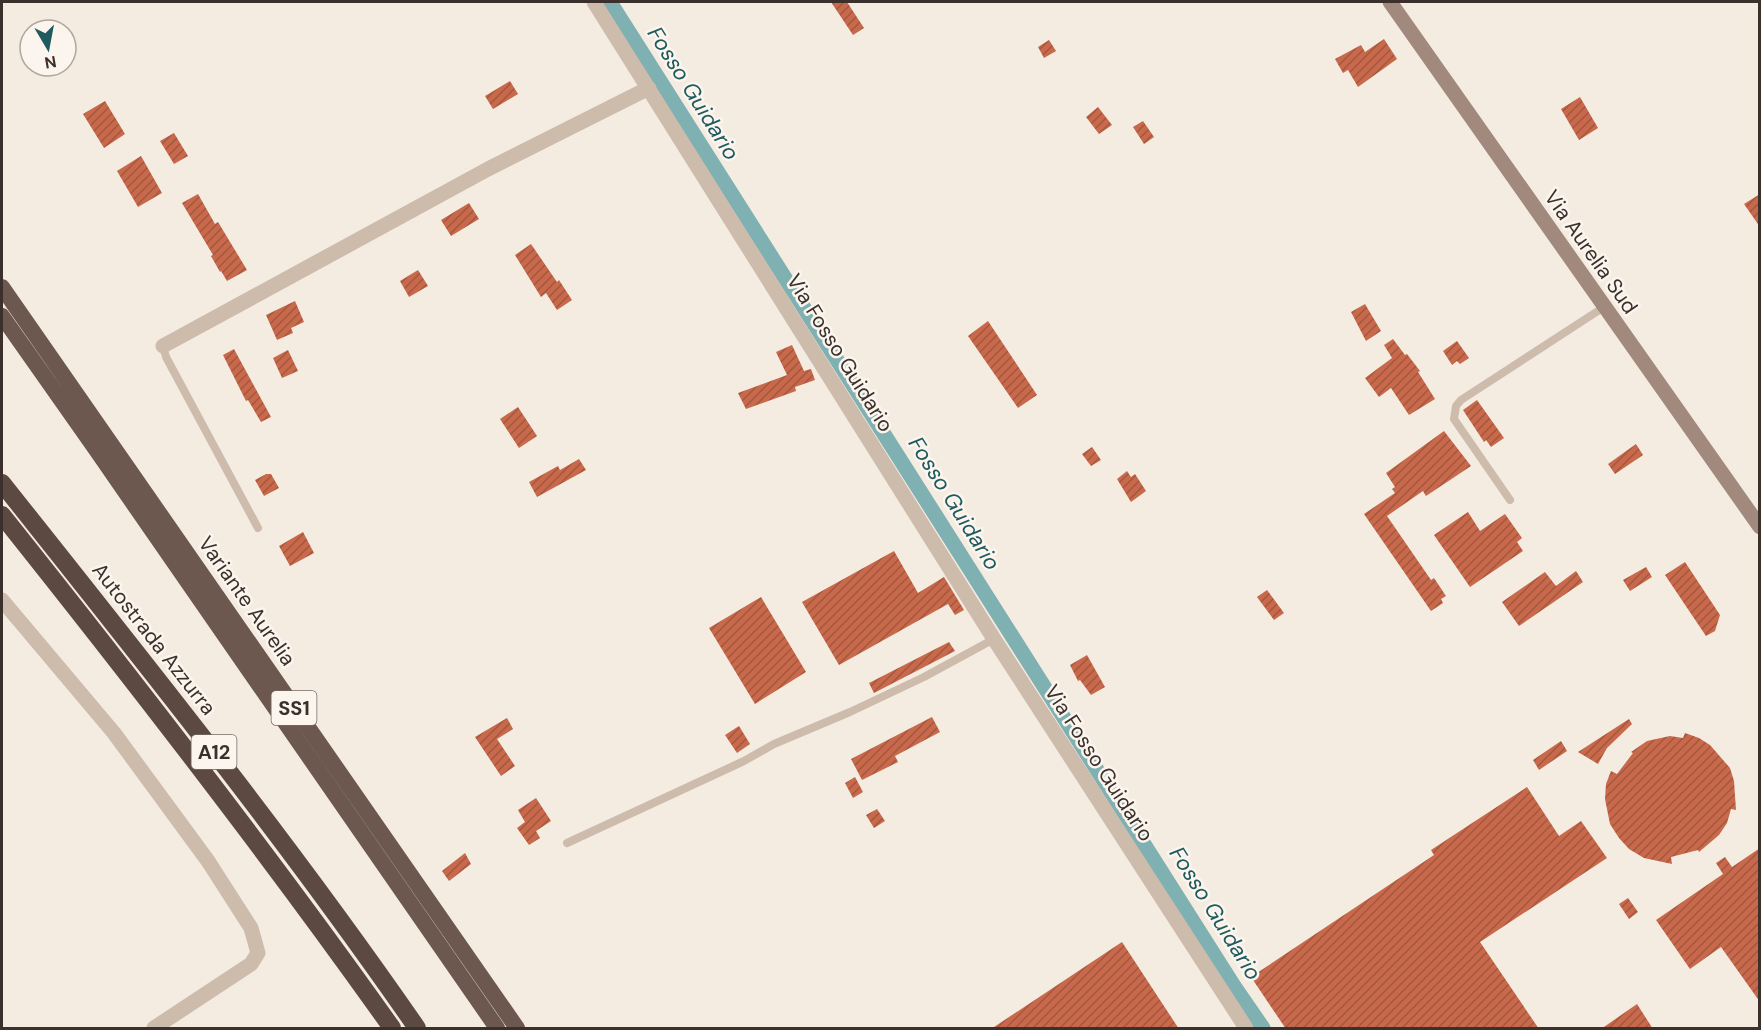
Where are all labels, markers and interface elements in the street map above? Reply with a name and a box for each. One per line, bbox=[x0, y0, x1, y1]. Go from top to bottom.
north arrow bbox=[18, 18, 78, 78]
water label: Fosso Guidario bbox=[641, 21, 746, 166]
text: N bbox=[43, 51, 58, 74]
street label: Via Aurelia Sud bbox=[1538, 184, 1644, 320]
street label: Via Fosso Guidario bbox=[780, 269, 900, 437]
water label: Fosso Guidario bbox=[902, 431, 1007, 576]
street label: Variante Aurelia bbox=[192, 531, 302, 671]
street label: Autostrada Azzurra bbox=[86, 557, 222, 721]
street label: Via Fosso Guidario bbox=[1038, 679, 1160, 847]
road number: SS1 bbox=[272, 691, 316, 725]
road number: A12 bbox=[192, 735, 236, 769]
water label: Fosso Guidario bbox=[1163, 841, 1268, 986]

